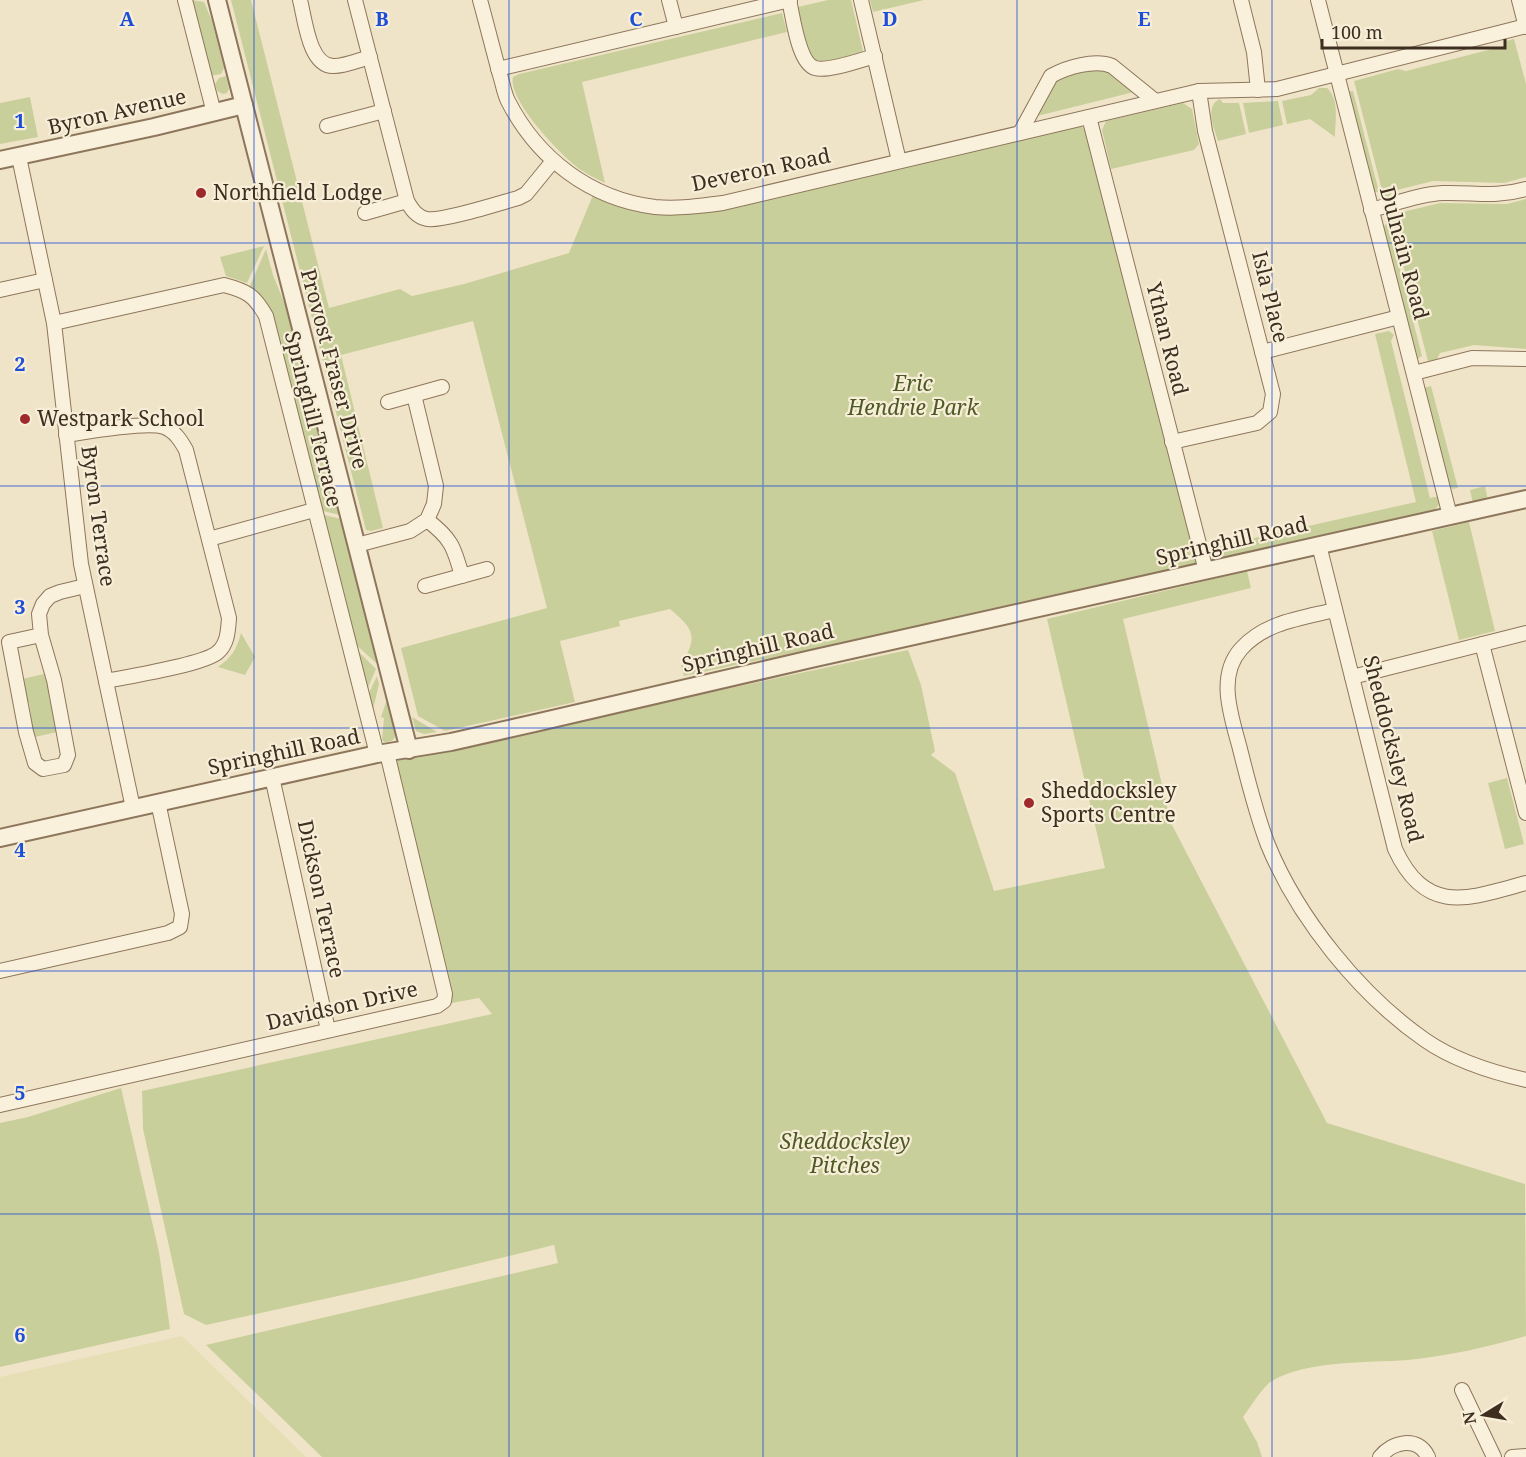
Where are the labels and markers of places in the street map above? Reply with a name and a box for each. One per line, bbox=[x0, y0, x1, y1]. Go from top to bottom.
place label: Northfield Lodge bbox=[213, 178, 382, 206]
marker: Northfield Lodge bbox=[194, 186, 208, 200]
place label: Westpark School bbox=[37, 404, 205, 432]
marker: Westpark School bbox=[18, 412, 32, 426]
place label: Sheddocksley Sports Centre bbox=[1041, 776, 1177, 828]
marker: Sheddocksley Sports Centre bbox=[1022, 796, 1036, 810]

